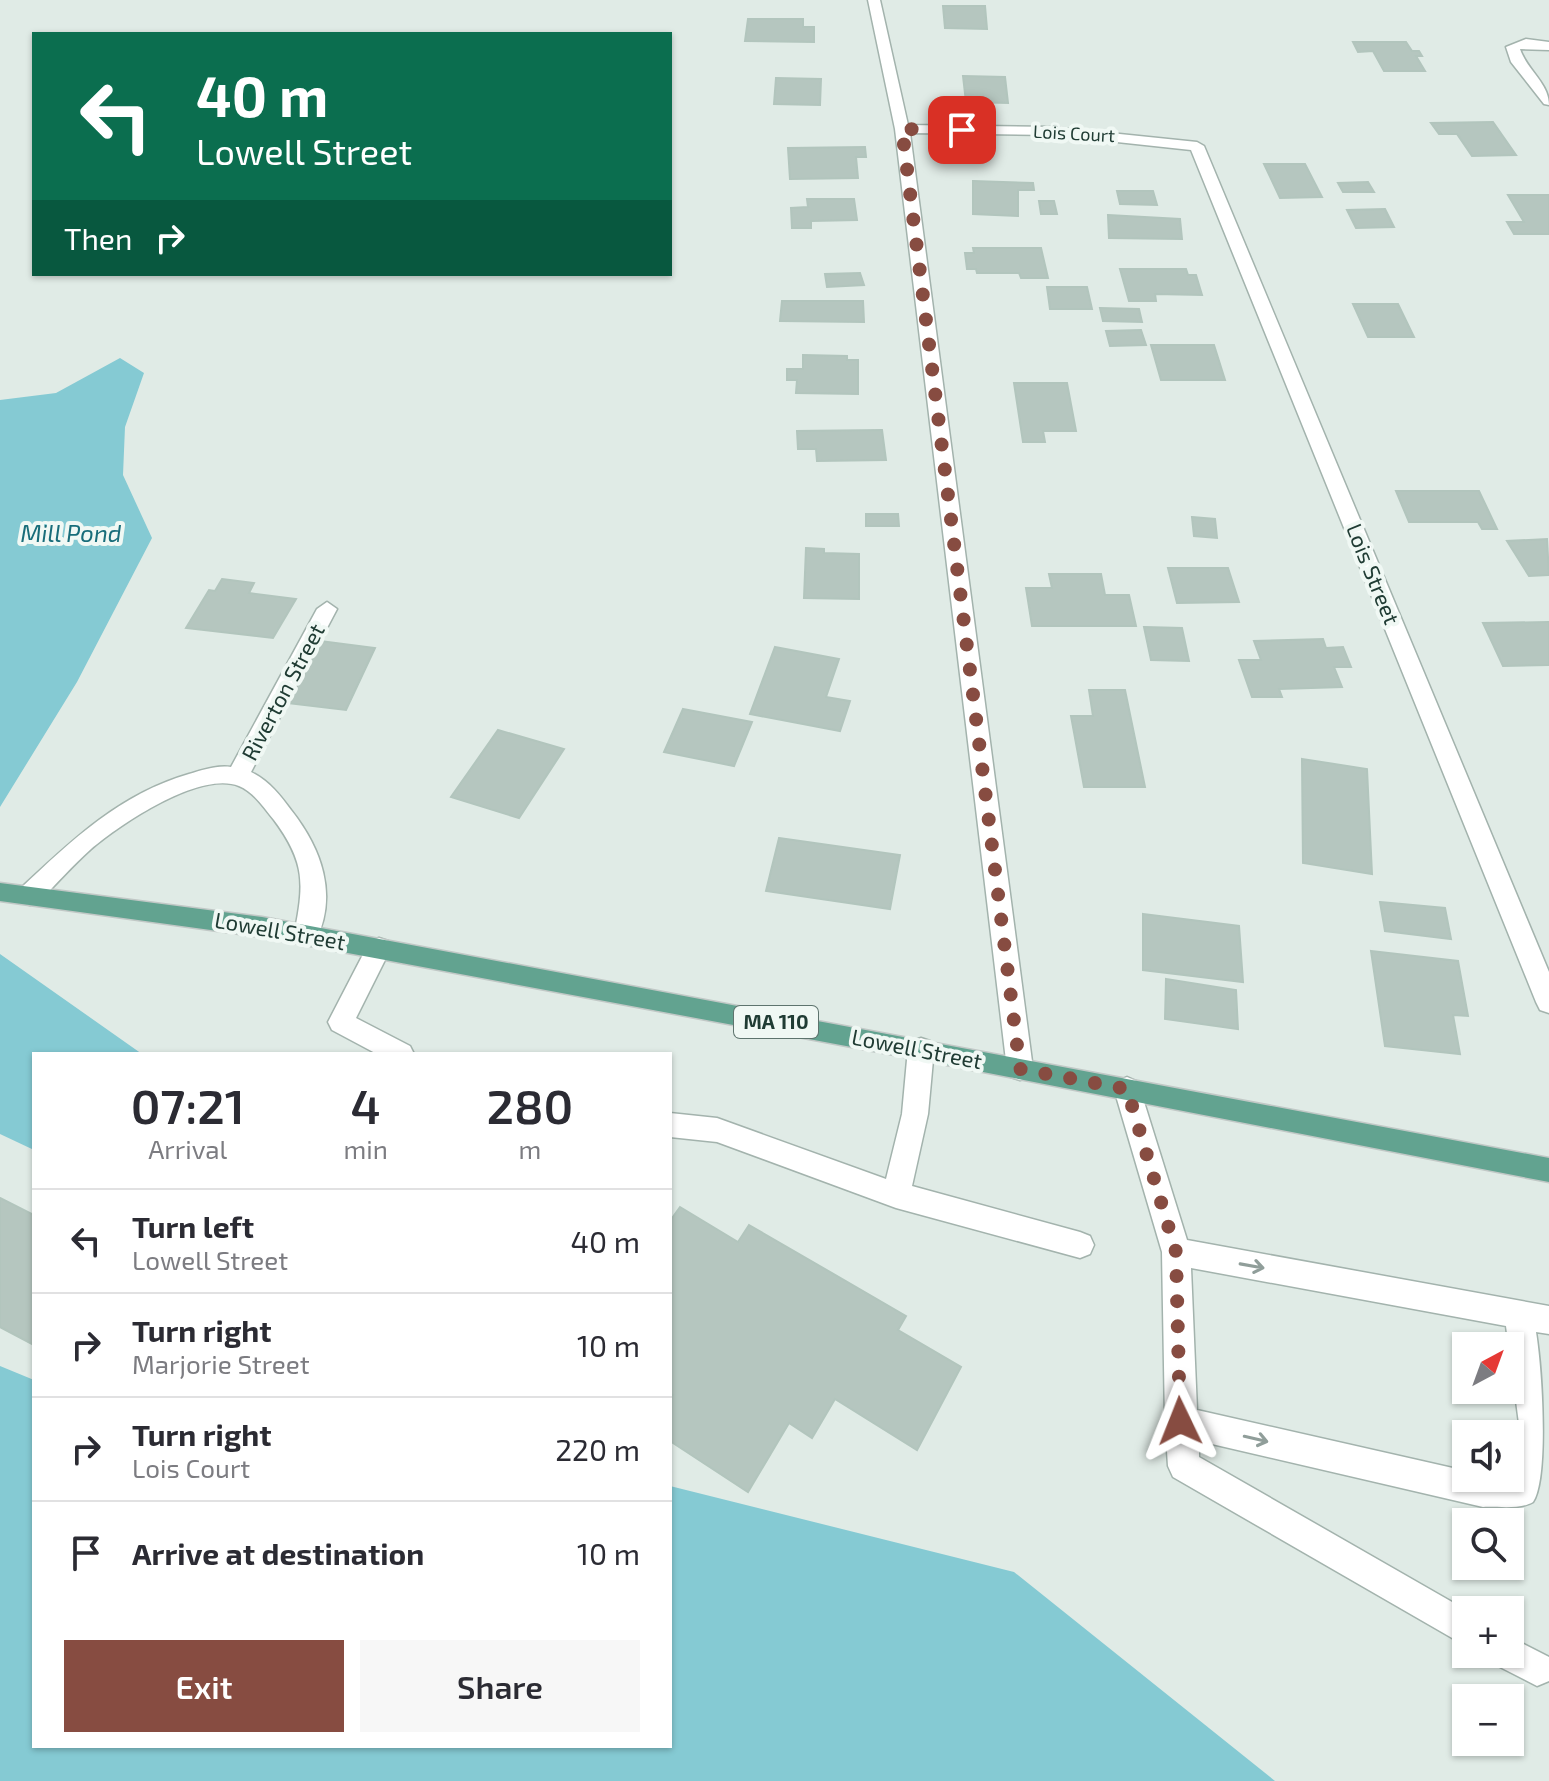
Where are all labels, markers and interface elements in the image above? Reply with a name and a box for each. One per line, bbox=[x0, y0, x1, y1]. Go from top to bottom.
text: 40 m bbox=[196, 61, 328, 128]
icon: left bbox=[64, 64, 168, 168]
pin bbox=[928, 96, 996, 164]
icon: arrive bbox=[940, 108, 984, 152]
street label: Lois Court bbox=[1033, 120, 1116, 146]
text: Lowell Street bbox=[196, 129, 412, 172]
icon: right bbox=[148, 216, 192, 260]
text: Then bbox=[64, 220, 132, 256]
water label: Mill Pond bbox=[21, 518, 122, 547]
street label: Lois Street bbox=[1342, 519, 1406, 628]
street label: Riverton Street bbox=[235, 619, 329, 764]
street label: Lowell Street bbox=[213, 906, 347, 954]
road number: MA 110 bbox=[734, 1006, 818, 1038]
street label: Lowell Street bbox=[850, 1023, 985, 1073]
text: 07:21 bbox=[131, 1076, 245, 1134]
text: 4 bbox=[351, 1076, 381, 1134]
text: 280 bbox=[487, 1076, 573, 1134]
text: Arrival bbox=[148, 1133, 227, 1164]
text: min bbox=[344, 1133, 388, 1164]
text: m bbox=[519, 1133, 541, 1164]
text: Turn left bbox=[132, 1208, 254, 1244]
icon: left bbox=[64, 1219, 108, 1263]
text: 40 m bbox=[570, 1223, 640, 1259]
text: Lowell Street bbox=[132, 1244, 288, 1275]
one-way arrow bbox=[1239, 1259, 1265, 1274]
text: Turn right bbox=[132, 1312, 272, 1348]
icon: right bbox=[64, 1323, 108, 1367]
text: 10 m bbox=[577, 1327, 640, 1363]
north arrow bbox=[1452, 1332, 1524, 1404]
map controls bbox=[1452, 1332, 1524, 1756]
text: Marjorie Street bbox=[132, 1348, 310, 1379]
position arrow bbox=[1138, 1379, 1222, 1463]
text: Turn right bbox=[132, 1416, 272, 1452]
button: sound bbox=[1452, 1420, 1524, 1492]
icon: right bbox=[64, 1427, 108, 1471]
text: 220 m bbox=[555, 1431, 640, 1467]
one-way arrow bbox=[1243, 1432, 1269, 1447]
text: Lois Court bbox=[132, 1452, 250, 1483]
button: search bbox=[1452, 1508, 1524, 1580]
icon: arrive bbox=[64, 1531, 108, 1575]
text: Arrive at destination bbox=[132, 1535, 424, 1571]
text: 10 m bbox=[577, 1535, 640, 1571]
button: + bbox=[1452, 1596, 1524, 1668]
button: Exit bbox=[64, 1640, 344, 1732]
button: Share bbox=[360, 1640, 640, 1732]
button: − bbox=[1452, 1684, 1524, 1756]

